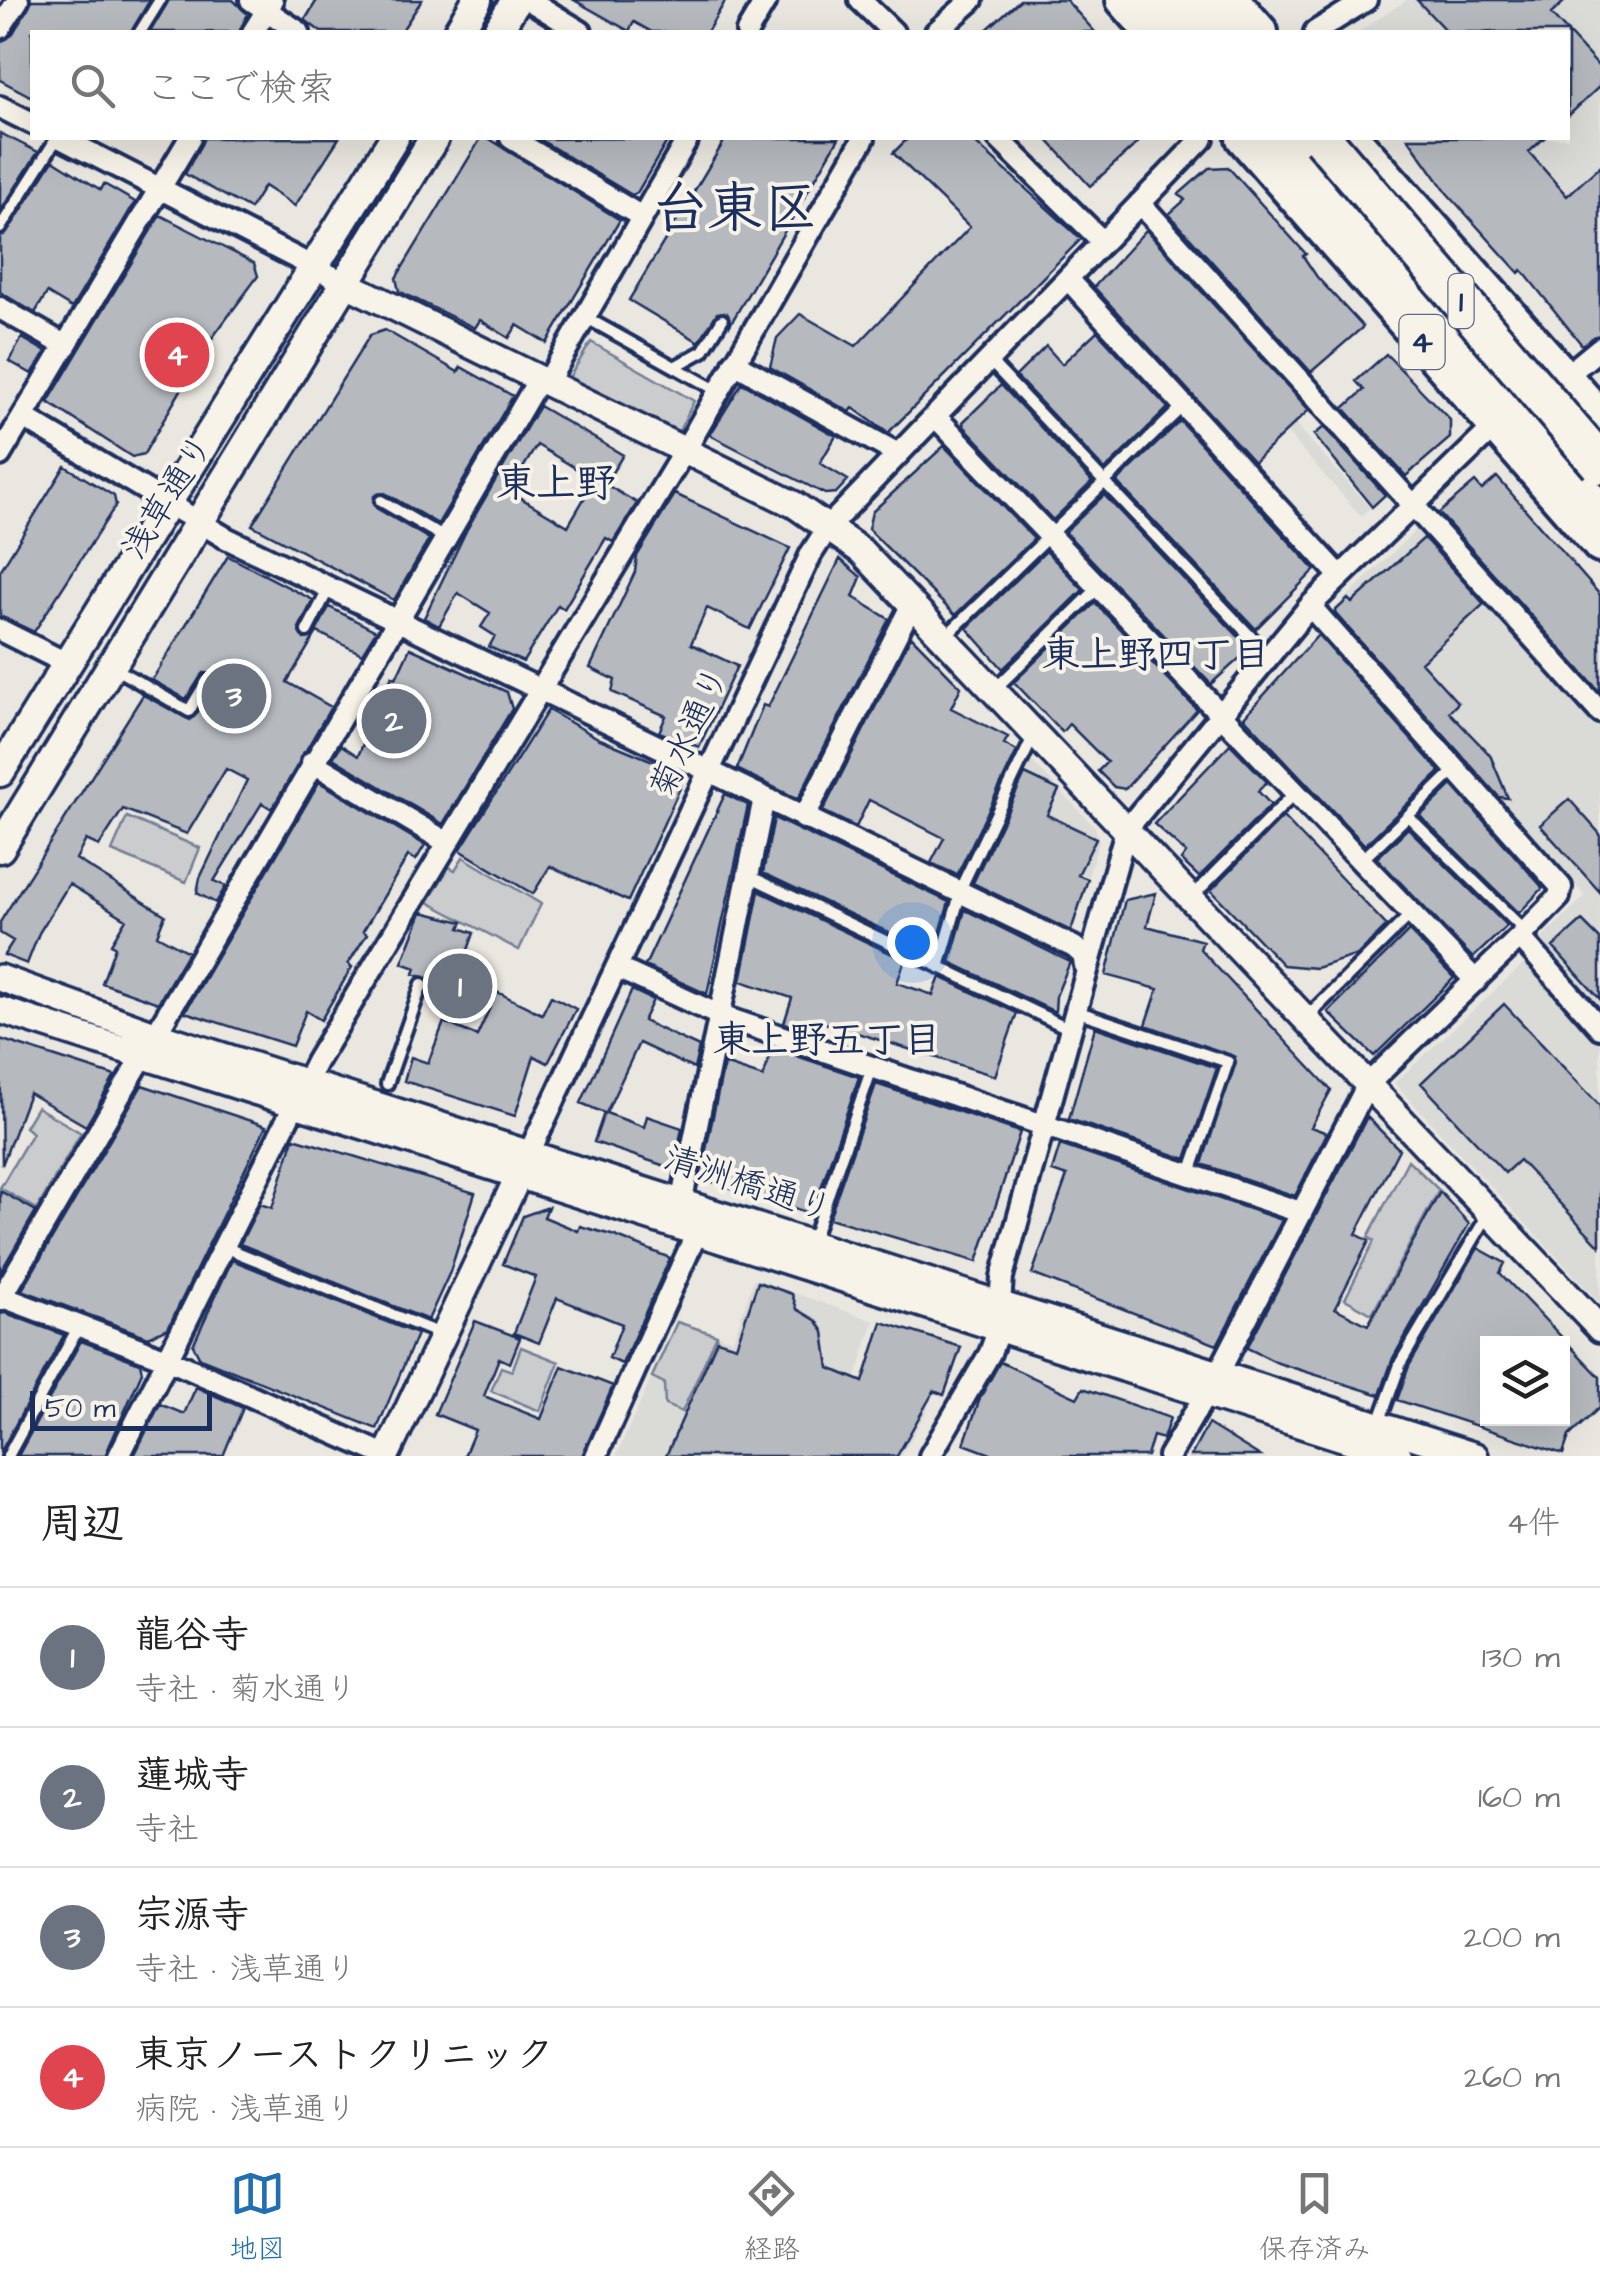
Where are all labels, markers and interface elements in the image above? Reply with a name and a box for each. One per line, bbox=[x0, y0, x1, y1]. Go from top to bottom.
search box bbox=[30, 30, 1570, 140]
icon: search bbox=[65, 58, 120, 113]
text: ここで検索 bbox=[145, 63, 335, 115]
district label: 台東区 bbox=[652, 172, 818, 248]
road number: 1 bbox=[1448, 274, 1474, 328]
road number: 4 bbox=[1400, 315, 1444, 369]
pin: 4 bbox=[144, 318, 210, 392]
street label: 浅草通り bbox=[110, 425, 226, 569]
district label: 東上野 bbox=[496, 457, 616, 512]
district label: 東上野四丁目 bbox=[1042, 630, 1270, 682]
pin: 3 bbox=[202, 658, 266, 734]
street label: 菊水通り bbox=[638, 658, 742, 806]
pin: 2 bbox=[362, 684, 426, 758]
your location bbox=[887, 917, 938, 968]
pin: 1 bbox=[428, 948, 492, 1024]
district label: 東上野五丁目 bbox=[713, 1015, 941, 1067]
street label: 清洲橋通り bbox=[657, 1134, 839, 1234]
map controls bbox=[1480, 1336, 1570, 1426]
button: layers bbox=[1480, 1336, 1570, 1426]
scale bar bbox=[30, 1386, 212, 1430]
text: 50 m bbox=[45, 1389, 116, 1428]
text: 周辺 bbox=[40, 1496, 124, 1554]
text: 4件 bbox=[1506, 1501, 1560, 1546]
text: 龍谷寺 bbox=[135, 1610, 249, 1662]
text: 1 bbox=[70, 1635, 75, 1680]
text: 130 m bbox=[1482, 1635, 1560, 1680]
text: 寺社 · 菊水通り bbox=[135, 1667, 357, 1712]
text: 蓮城寺 bbox=[135, 1750, 249, 1802]
text: 2 bbox=[63, 1775, 82, 1820]
text: 160 m bbox=[1478, 1775, 1560, 1820]
text: 寺社 bbox=[135, 1807, 199, 1852]
text: 宗源寺 bbox=[135, 1890, 249, 1942]
text: 3 bbox=[64, 1915, 81, 1960]
text: 200 m bbox=[1464, 1915, 1560, 1960]
text: 寺社 · 浅草通り bbox=[135, 1947, 357, 1992]
text: 東京ノーストクリニック bbox=[135, 2030, 554, 2082]
text: 4 bbox=[62, 2055, 83, 2100]
text: 260 m bbox=[1464, 2055, 1560, 2100]
text: 病院 · 浅草通り bbox=[135, 2087, 357, 2132]
tab: 地図 bbox=[229, 2166, 285, 2269]
tab: 経路 bbox=[744, 2166, 800, 2269]
tab: 保存済み bbox=[1259, 2166, 1371, 2269]

